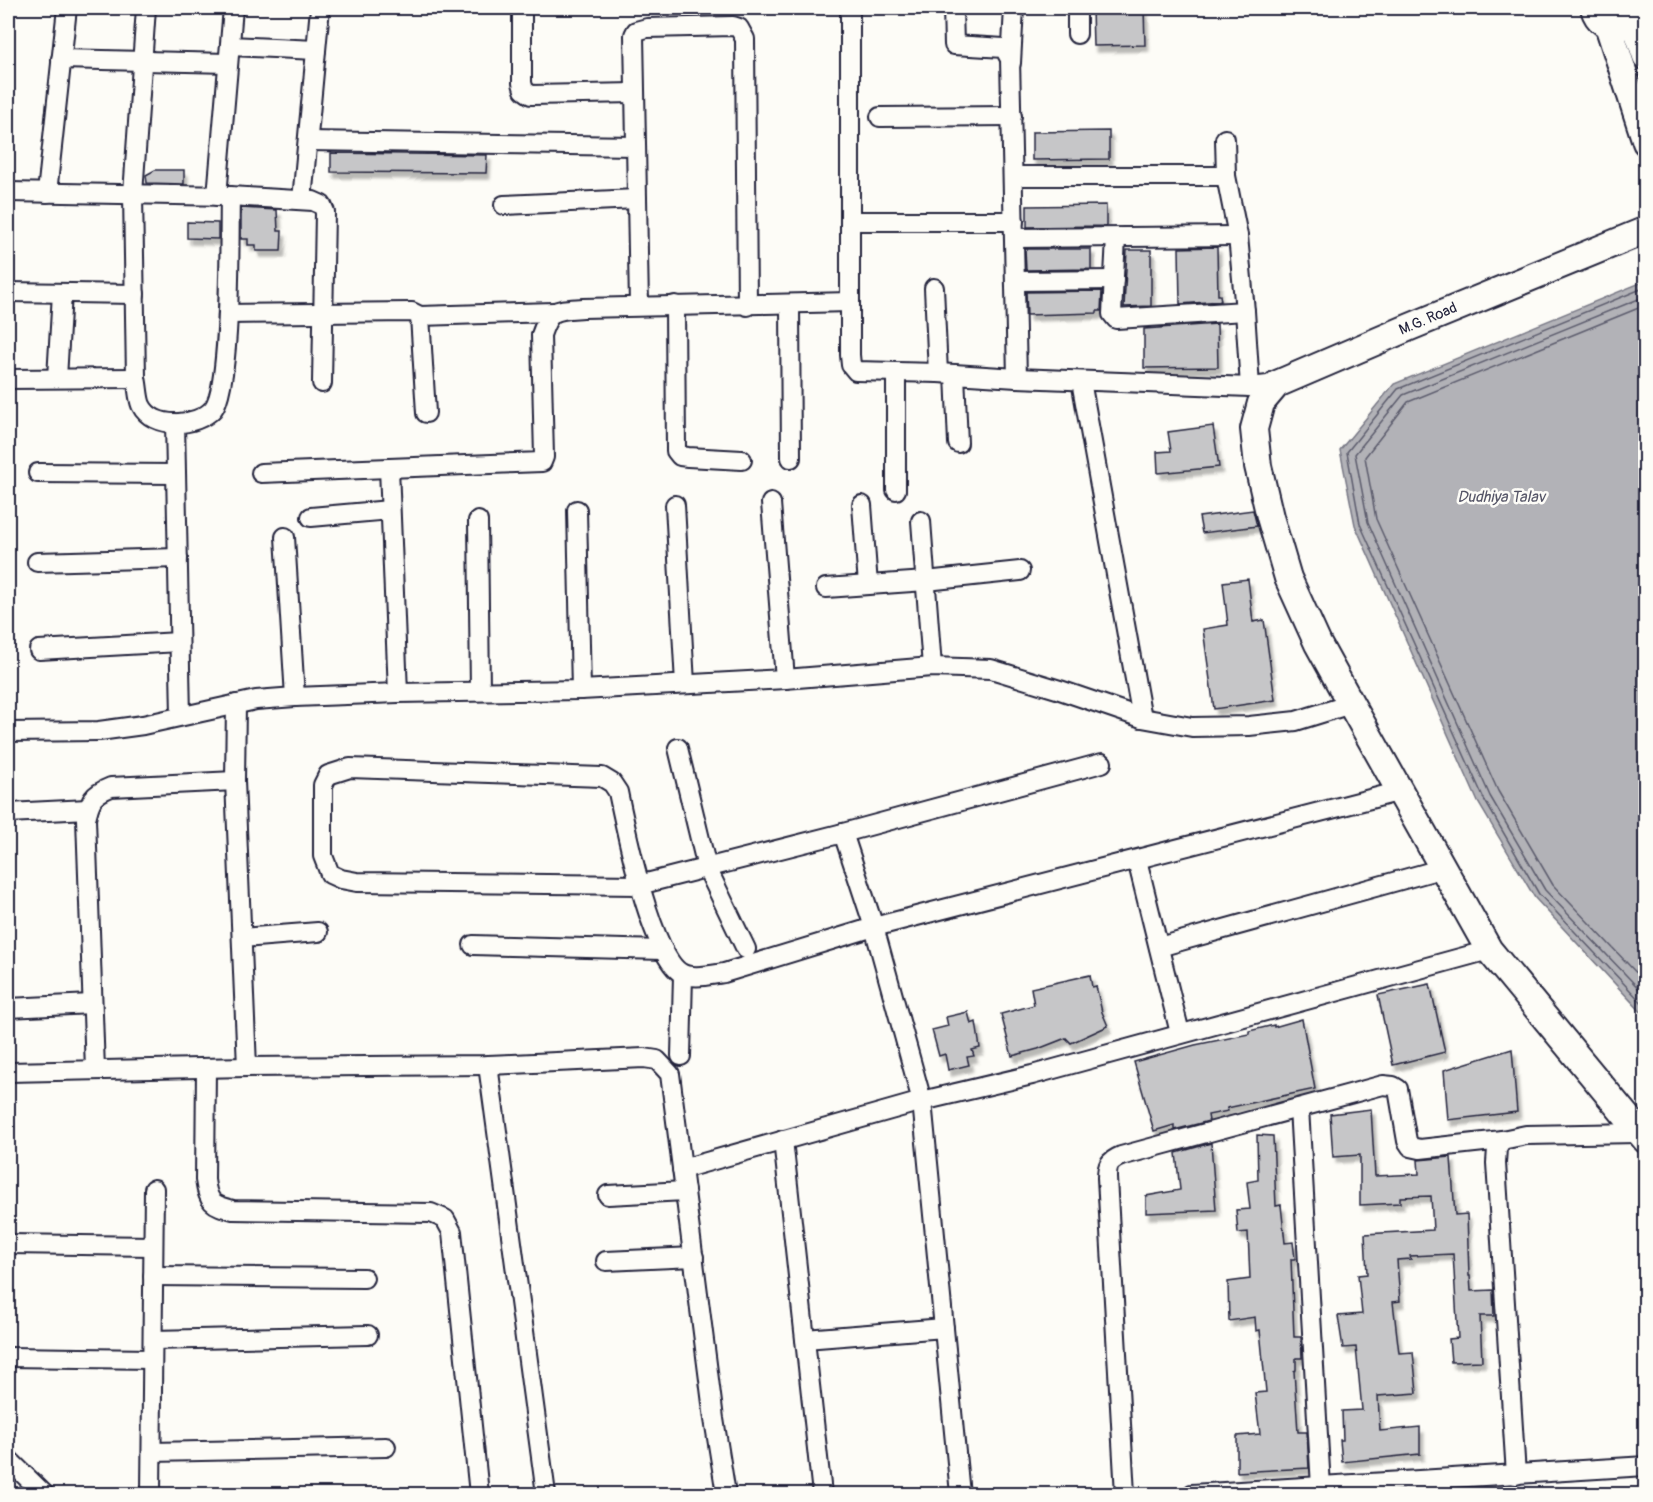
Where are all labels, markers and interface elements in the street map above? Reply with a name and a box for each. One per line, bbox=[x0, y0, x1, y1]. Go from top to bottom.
street label: M.G. Road bbox=[1396, 298, 1460, 340]
water label: Dudhiya Talav bbox=[1457, 487, 1547, 507]

